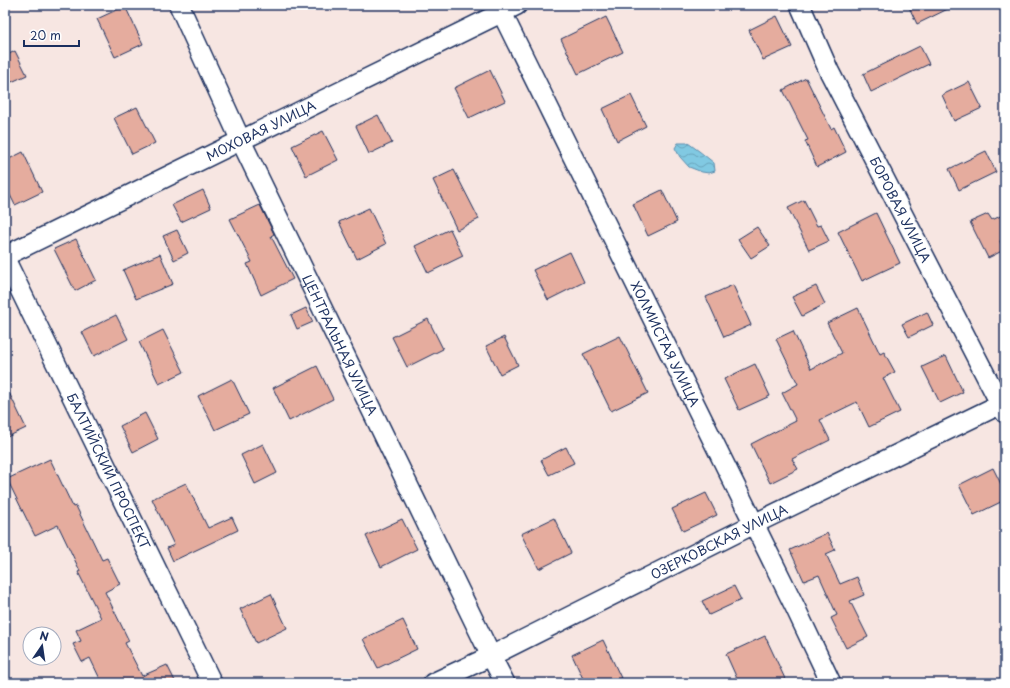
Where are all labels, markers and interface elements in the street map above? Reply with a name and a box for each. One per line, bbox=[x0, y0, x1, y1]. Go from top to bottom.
scale bar bbox=[24, 22, 79, 48]
text: 20 m bbox=[30, 26, 61, 44]
street label: МОХОВАЯ УЛИЦА bbox=[203, 95, 319, 165]
street label: БОРОВАЯ УЛИЦА bbox=[866, 153, 936, 266]
street label: ЦЕНТРАЛЬНАЯ УЛИЦА bbox=[298, 271, 383, 418]
street label: ХОЛМИСТАЯ УЛИЦА bbox=[627, 278, 705, 410]
street label: БАЛТИЙСКИЙ ПРОСПЕКТ bbox=[63, 389, 155, 552]
street label: ОЗЕРКОВСКАЯ УЛИЦА bbox=[647, 499, 791, 583]
north arrow bbox=[22, 626, 62, 666]
text: N bbox=[38, 627, 51, 645]

